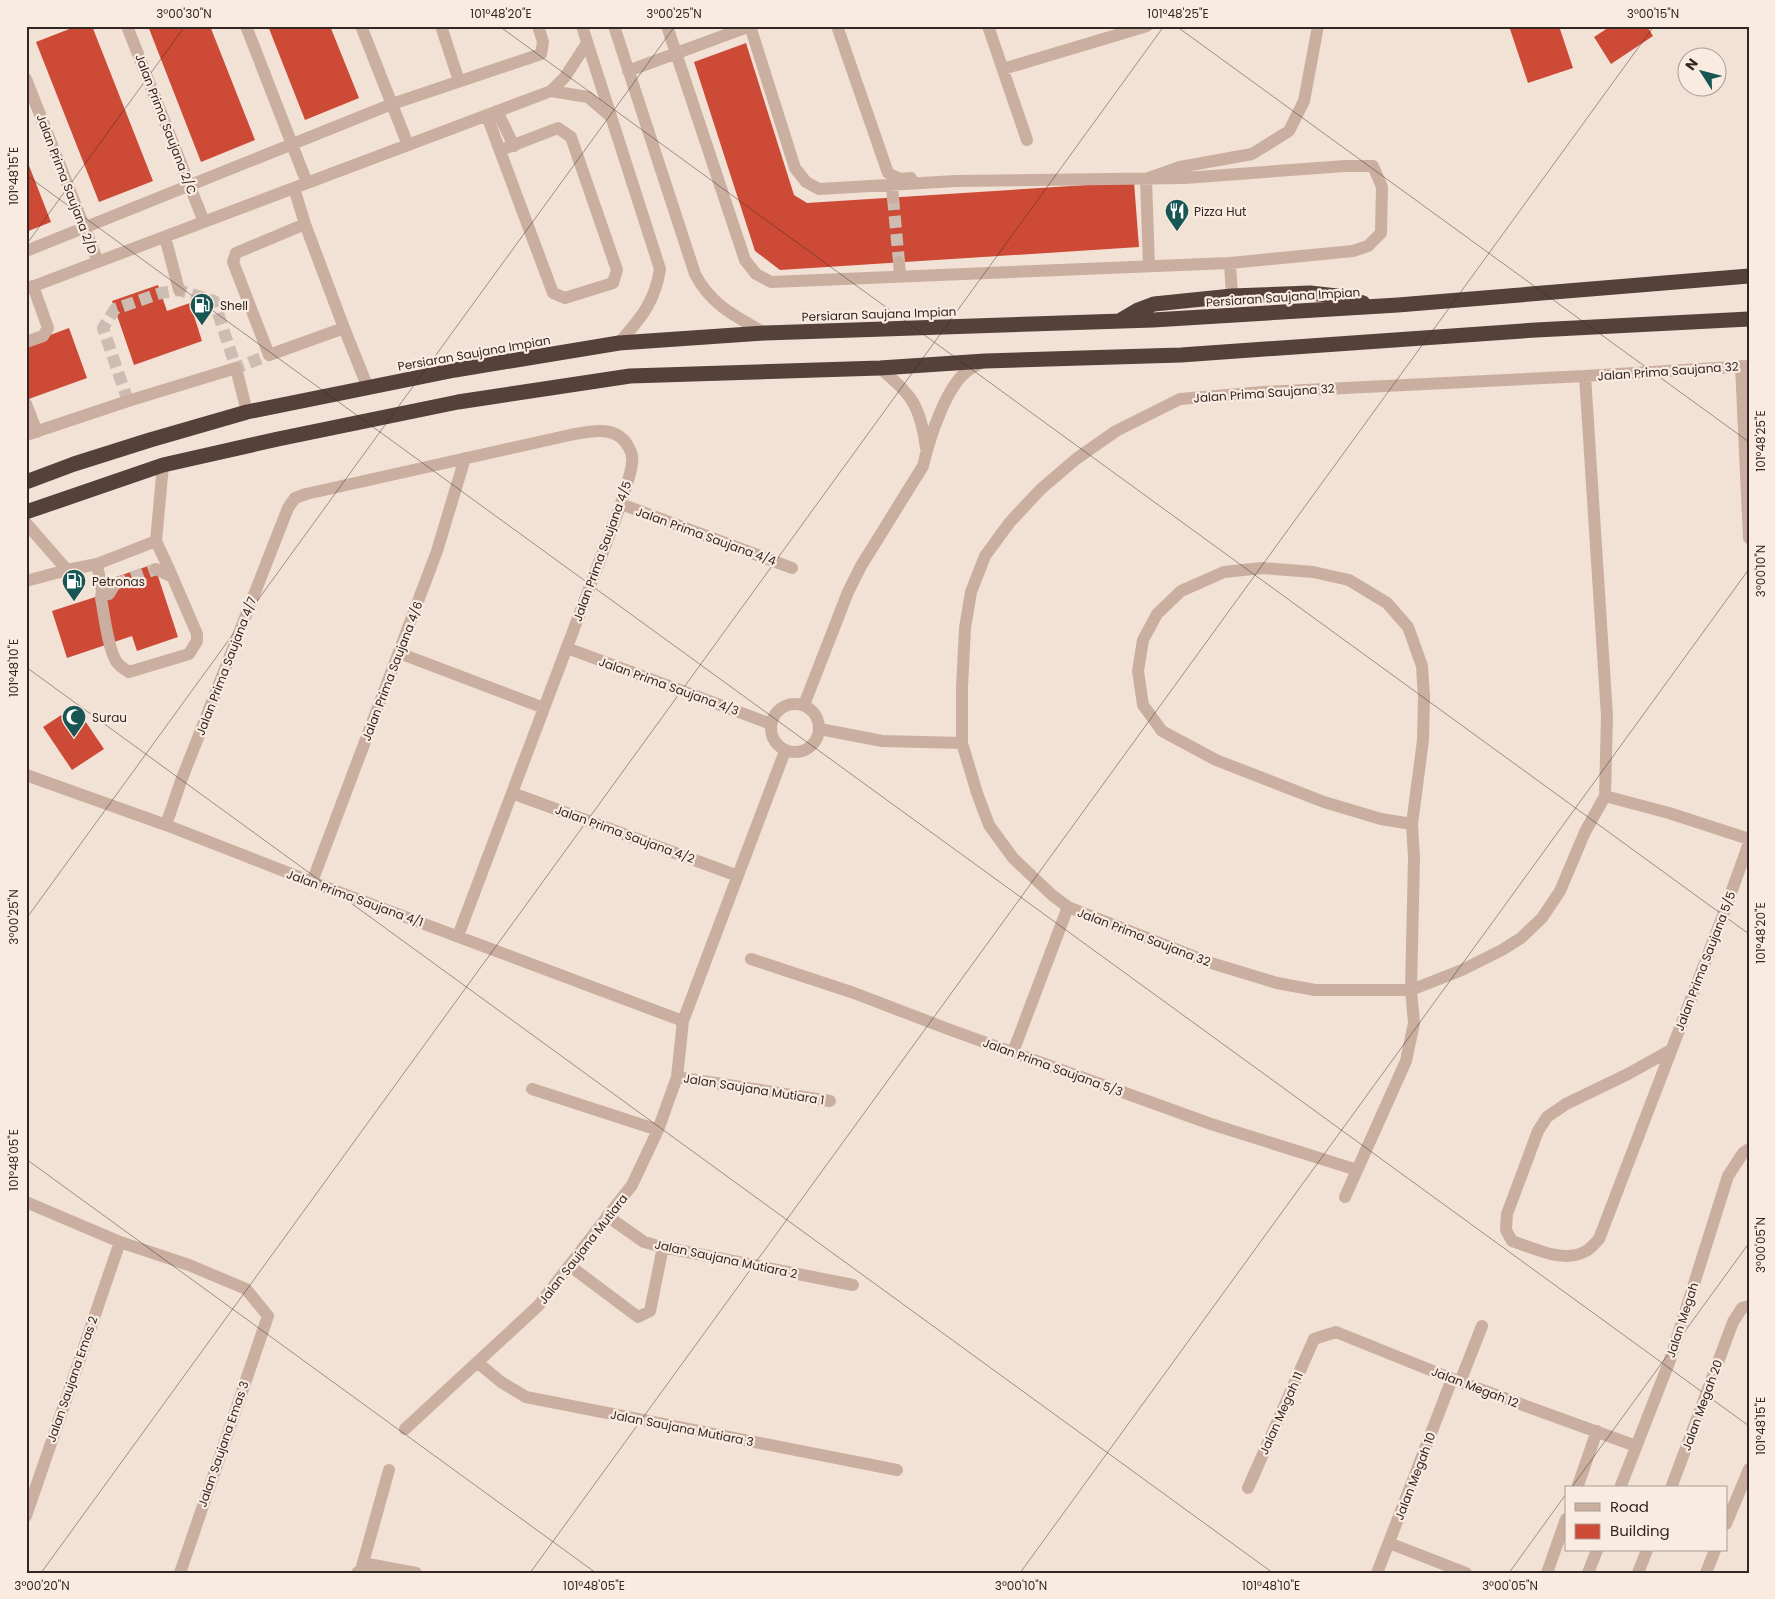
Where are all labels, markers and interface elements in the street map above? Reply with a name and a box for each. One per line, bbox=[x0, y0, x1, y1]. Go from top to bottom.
text: 3°00'30"N bbox=[156, 5, 212, 22]
text: 101°48'20"E bbox=[470, 5, 532, 22]
text: 3°00'25"N bbox=[646, 5, 702, 22]
text: 101°48'25"E bbox=[1147, 5, 1209, 22]
text: 3°00'15"N bbox=[1627, 5, 1679, 22]
north arrow bbox=[1678, 48, 1728, 98]
street label: Jalan Prima Saujana 2/C bbox=[131, 51, 201, 197]
text: N bbox=[1680, 54, 1703, 74]
street label: Jalan Prima Saujana 2/D bbox=[32, 112, 102, 256]
text: 101°48'15"E bbox=[5, 147, 22, 205]
restaurant icon: Pizza Hut bbox=[1164, 198, 1190, 232]
place label: Pizza Hut bbox=[1194, 203, 1247, 220]
street label: Persiaran Saujana Impian bbox=[1205, 283, 1361, 311]
fuel station icon: Shell bbox=[189, 292, 215, 326]
place label: Shell bbox=[220, 297, 248, 314]
street label: Persiaran Saujana Impian bbox=[801, 303, 957, 325]
street label: Persiaran Saujana Impian bbox=[396, 331, 552, 375]
street label: Jalan Prima Saujana 32 bbox=[1597, 358, 1739, 384]
street label: Jalan Prima Saujana 32 bbox=[1193, 380, 1335, 406]
text: 101°48'25"E bbox=[1752, 410, 1769, 472]
street label: Jalan Prima Saujana 4/5 bbox=[569, 478, 635, 624]
street label: Jalan Prima Saujana 4/4 bbox=[633, 503, 779, 569]
text: 3°00'10"N bbox=[1752, 545, 1769, 597]
fuel station icon: Petronas bbox=[61, 568, 87, 602]
place label: Petronas bbox=[92, 573, 145, 590]
street label: Jalan Prima Saujana 4/7 bbox=[192, 594, 260, 738]
street label: Jalan Prima Saujana 4/6 bbox=[357, 599, 427, 743]
text: 101°48'10"E bbox=[5, 639, 22, 697]
street label: Jalan Prima Saujana 4/3 bbox=[597, 653, 741, 719]
mosque icon: Surau bbox=[61, 704, 87, 738]
place label: Surau bbox=[92, 709, 127, 726]
street label: Jalan Prima Saujana 4/2 bbox=[553, 801, 697, 867]
street label: Jalan Prima Saujana 4/1 bbox=[284, 865, 426, 931]
text: 3°00'25"N bbox=[5, 889, 22, 945]
street label: Jalan Prima Saujana 5/5 bbox=[1671, 889, 1739, 1033]
text: 101°48'20"E bbox=[1752, 902, 1769, 964]
street label: Jalan Prima Saujana 32 bbox=[1075, 904, 1213, 970]
street label: Jalan Prima Saujana 5/3 bbox=[981, 1034, 1125, 1100]
street label: Jalan Saujana Mutiara 1 bbox=[682, 1069, 826, 1109]
text: 101°48'05"E bbox=[5, 1129, 22, 1191]
street label: Jalan Saujana Mutiara bbox=[535, 1190, 631, 1308]
text: 3°00'05"N bbox=[1752, 1217, 1769, 1273]
street label: Jalan Saujana Mutiara 2 bbox=[653, 1236, 799, 1282]
street label: Jalan Megah bbox=[1662, 1280, 1702, 1360]
street label: Jalan Saujana Emas 2 bbox=[42, 1314, 102, 1444]
street label: Jalan Megah 20 bbox=[1678, 1357, 1726, 1453]
street label: Jalan Megah 12 bbox=[1429, 1363, 1521, 1411]
street label: Jalan Megah 11 bbox=[1255, 1369, 1307, 1457]
street label: Jalan Saujana Emas 3 bbox=[193, 1379, 253, 1509]
text: 101°48'15"E bbox=[1752, 1397, 1769, 1455]
street label: Jalan Saujana Mutiara 3 bbox=[609, 1406, 755, 1450]
street label: Jalan Megah 10 bbox=[1390, 1430, 1440, 1522]
legend bbox=[1565, 1486, 1728, 1552]
text: Road bbox=[1610, 1496, 1649, 1517]
text: Building bbox=[1610, 1520, 1670, 1541]
text: 3°00'20"N bbox=[14, 1577, 70, 1594]
text: 101°48'05"E bbox=[563, 1577, 625, 1594]
text: 3°00'10"N bbox=[995, 1577, 1047, 1594]
text: 101°48'10"E bbox=[1242, 1577, 1300, 1594]
text: 3°00'05"N bbox=[1482, 1577, 1538, 1594]

